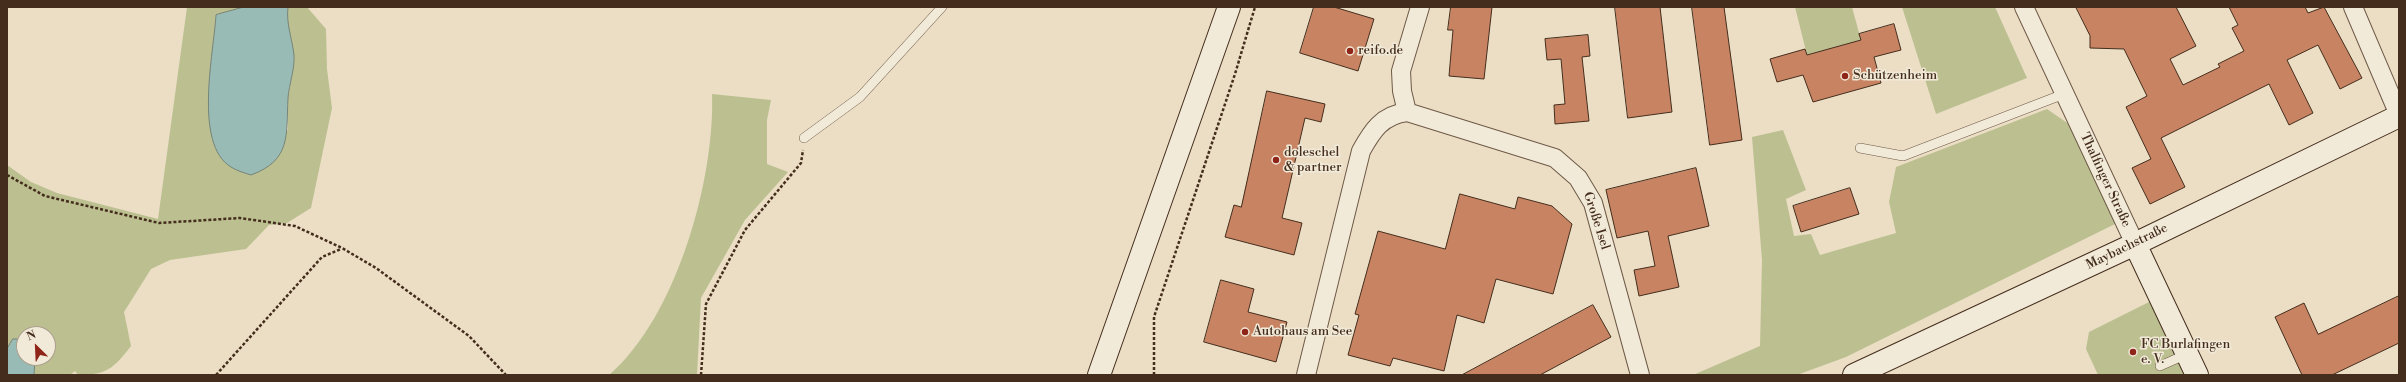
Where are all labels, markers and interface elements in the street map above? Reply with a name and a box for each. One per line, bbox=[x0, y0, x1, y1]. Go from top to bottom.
place label: reifo.de bbox=[1358, 43, 1403, 59]
marker: reifo.de bbox=[1345, 46, 1355, 56]
place label: Schützenheim bbox=[1853, 68, 1937, 84]
marker: Schützenheim bbox=[1840, 71, 1850, 81]
street label: Thalfinger Straße bbox=[2076, 130, 2134, 230]
place label: doleschel & partner bbox=[1284, 145, 1342, 176]
marker: doleschel & partner bbox=[1271, 155, 1281, 165]
street label: Große Isel bbox=[1579, 190, 1613, 252]
street label: Maybachstraße bbox=[2084, 221, 2170, 273]
place label: Autohaus am See bbox=[1253, 324, 1352, 340]
north arrow bbox=[16, 326, 56, 366]
marker: Autohaus am See bbox=[1240, 327, 1250, 337]
text: N bbox=[25, 328, 38, 344]
place label: FC Burlafingen e. V. bbox=[2141, 337, 2230, 368]
marker: FC Burlafingen e. V. bbox=[2128, 347, 2138, 357]

